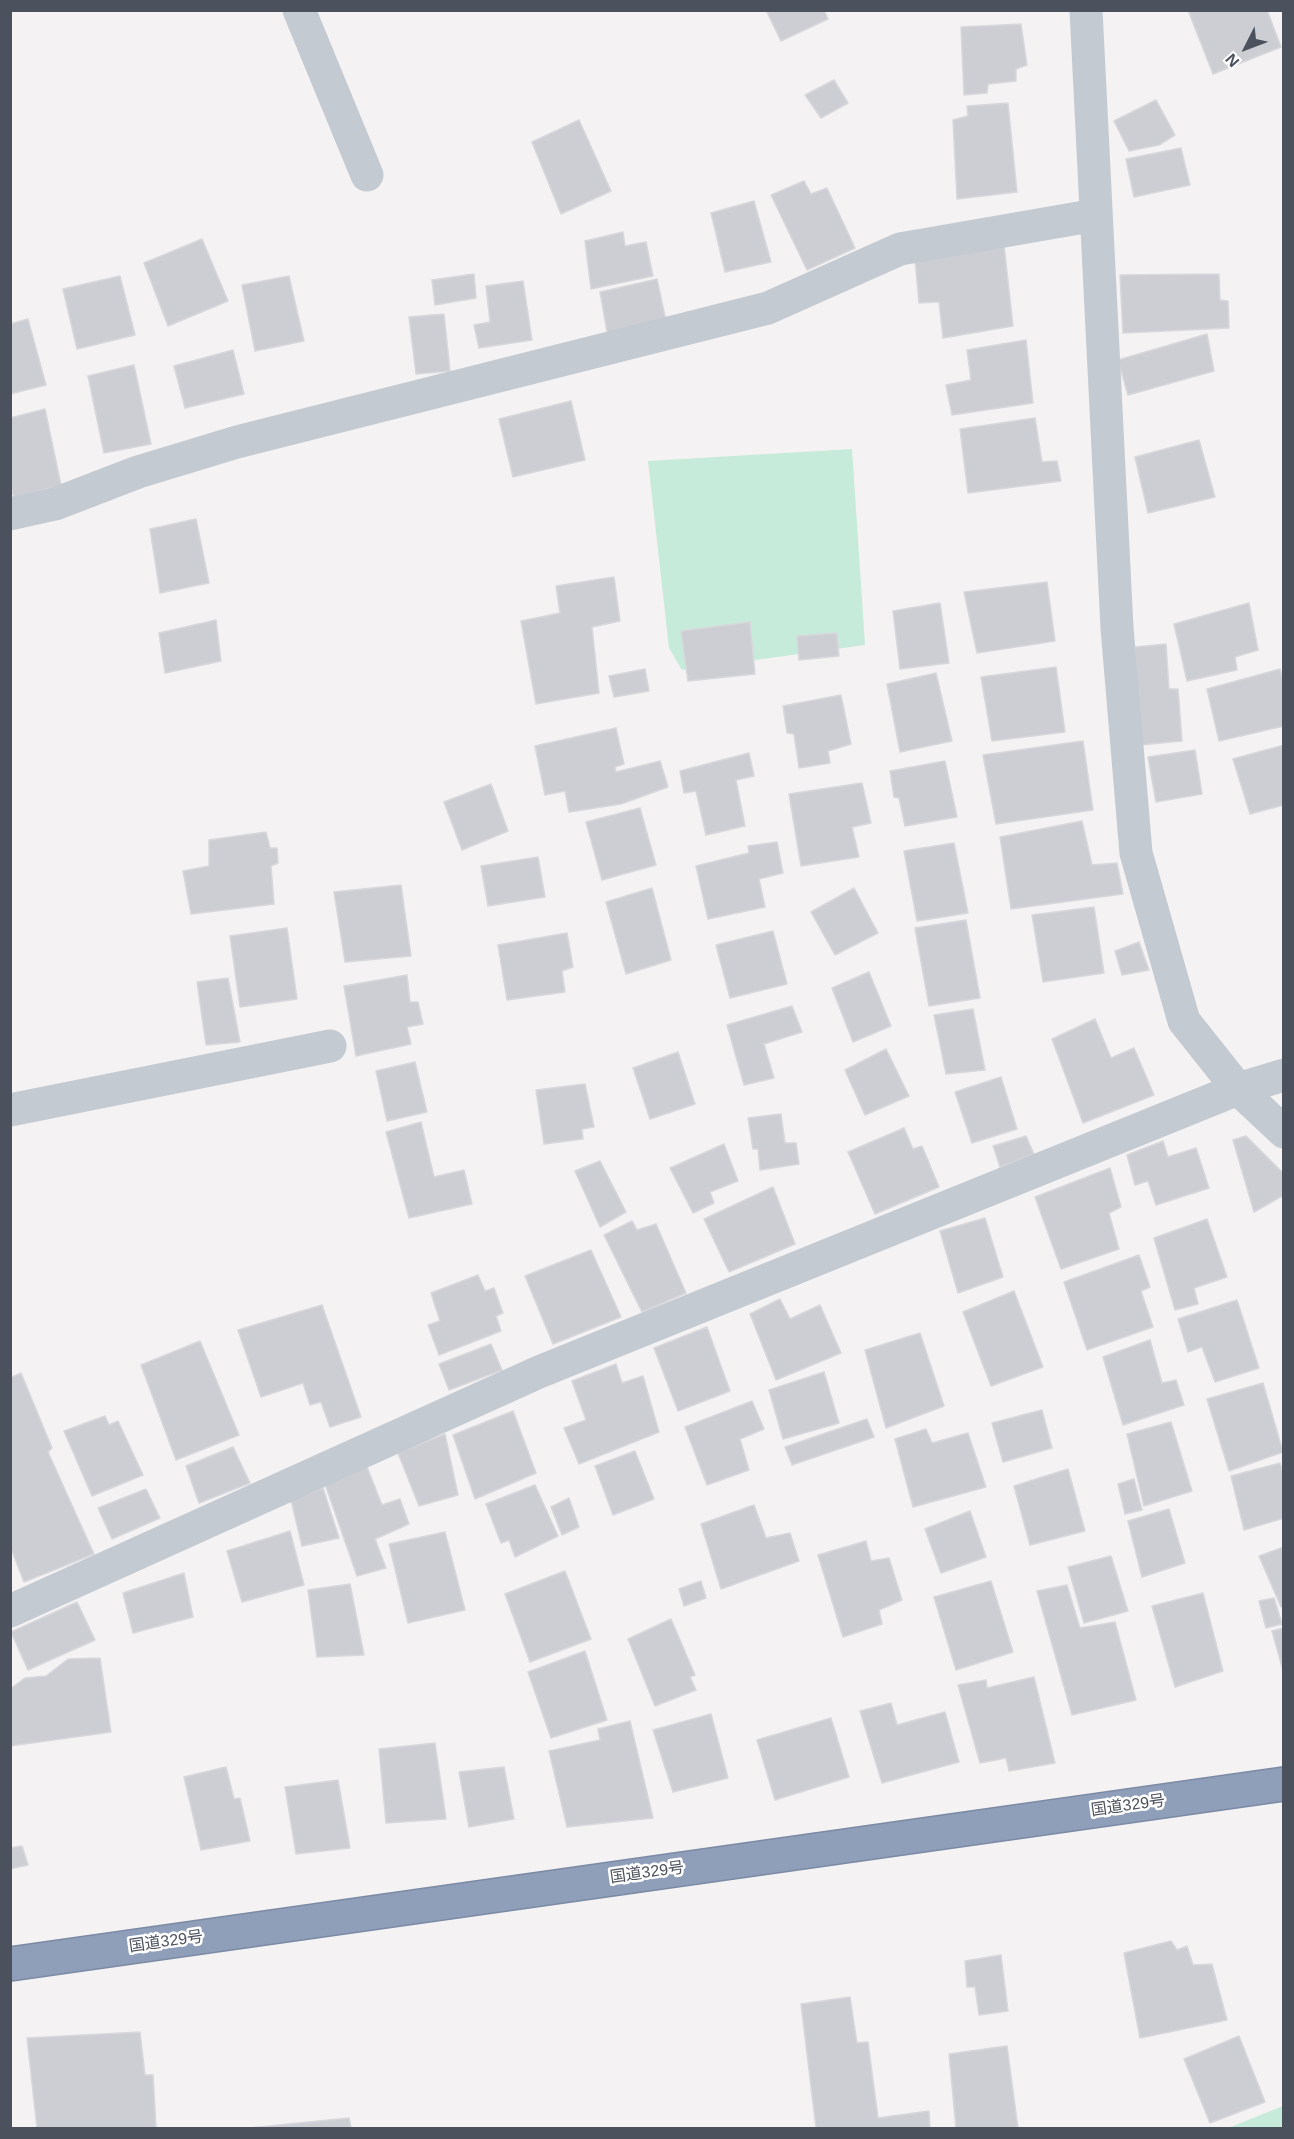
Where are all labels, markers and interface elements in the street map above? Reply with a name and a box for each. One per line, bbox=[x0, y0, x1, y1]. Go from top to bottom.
north arrow bbox=[1216, 18, 1276, 78]
text: N bbox=[1222, 50, 1242, 70]
street label: 国道329号 bbox=[1090, 1791, 1166, 1821]
street label: 国道329号 bbox=[609, 1858, 685, 1888]
street label: 国道329号 bbox=[128, 1927, 204, 1957]

